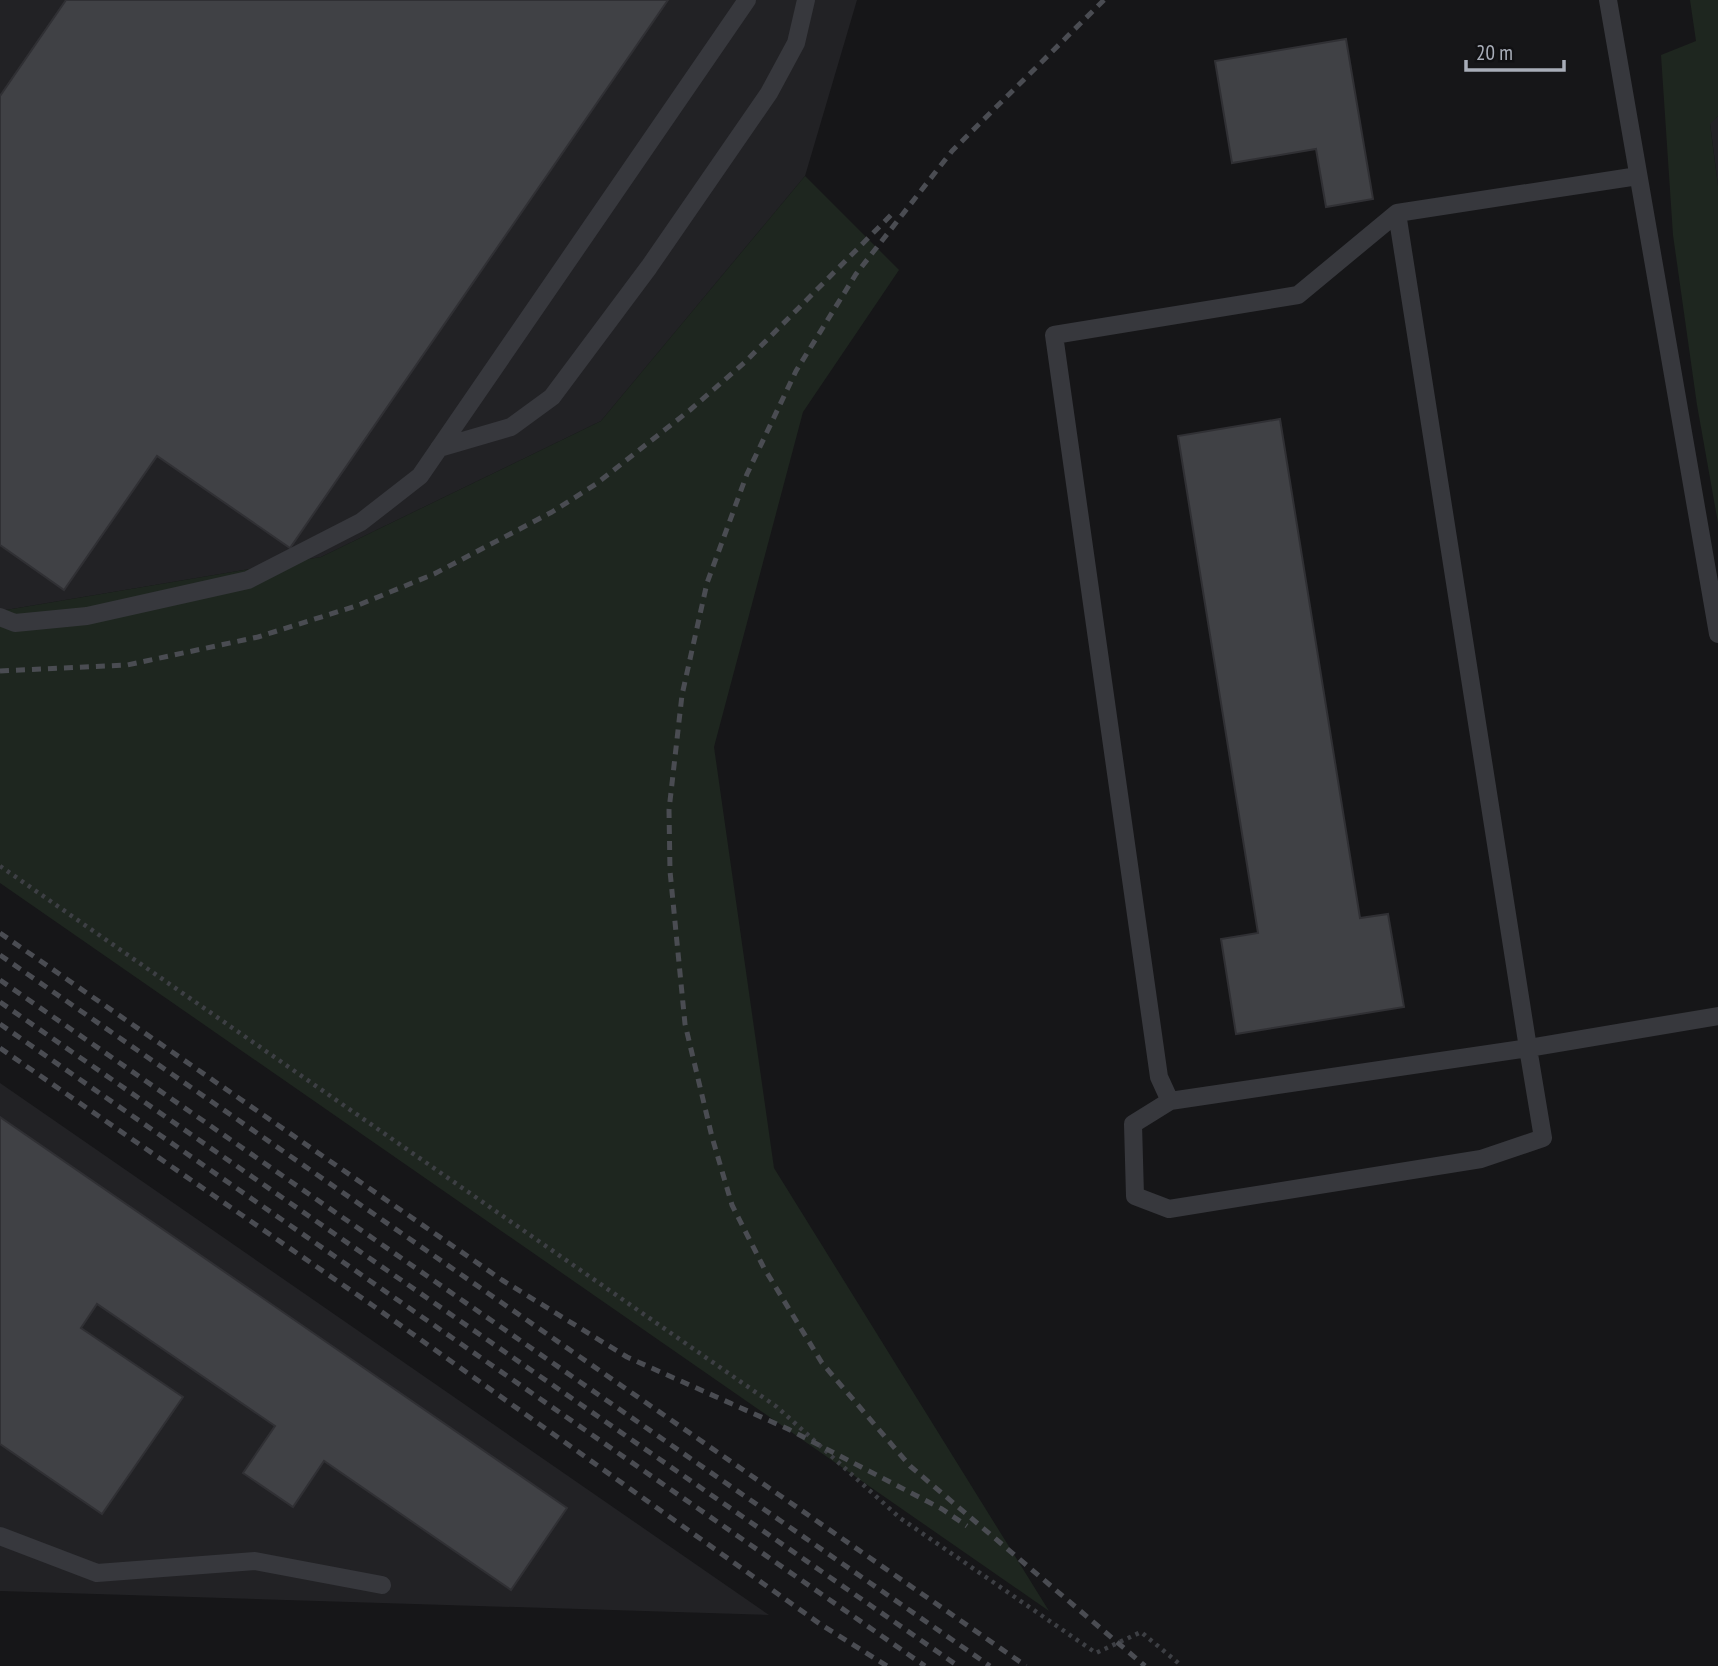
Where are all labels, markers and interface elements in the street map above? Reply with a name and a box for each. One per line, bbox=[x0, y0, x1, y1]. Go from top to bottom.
scale bar bbox=[1466, 28, 1564, 72]
text: 20 m bbox=[1476, 39, 1513, 66]

